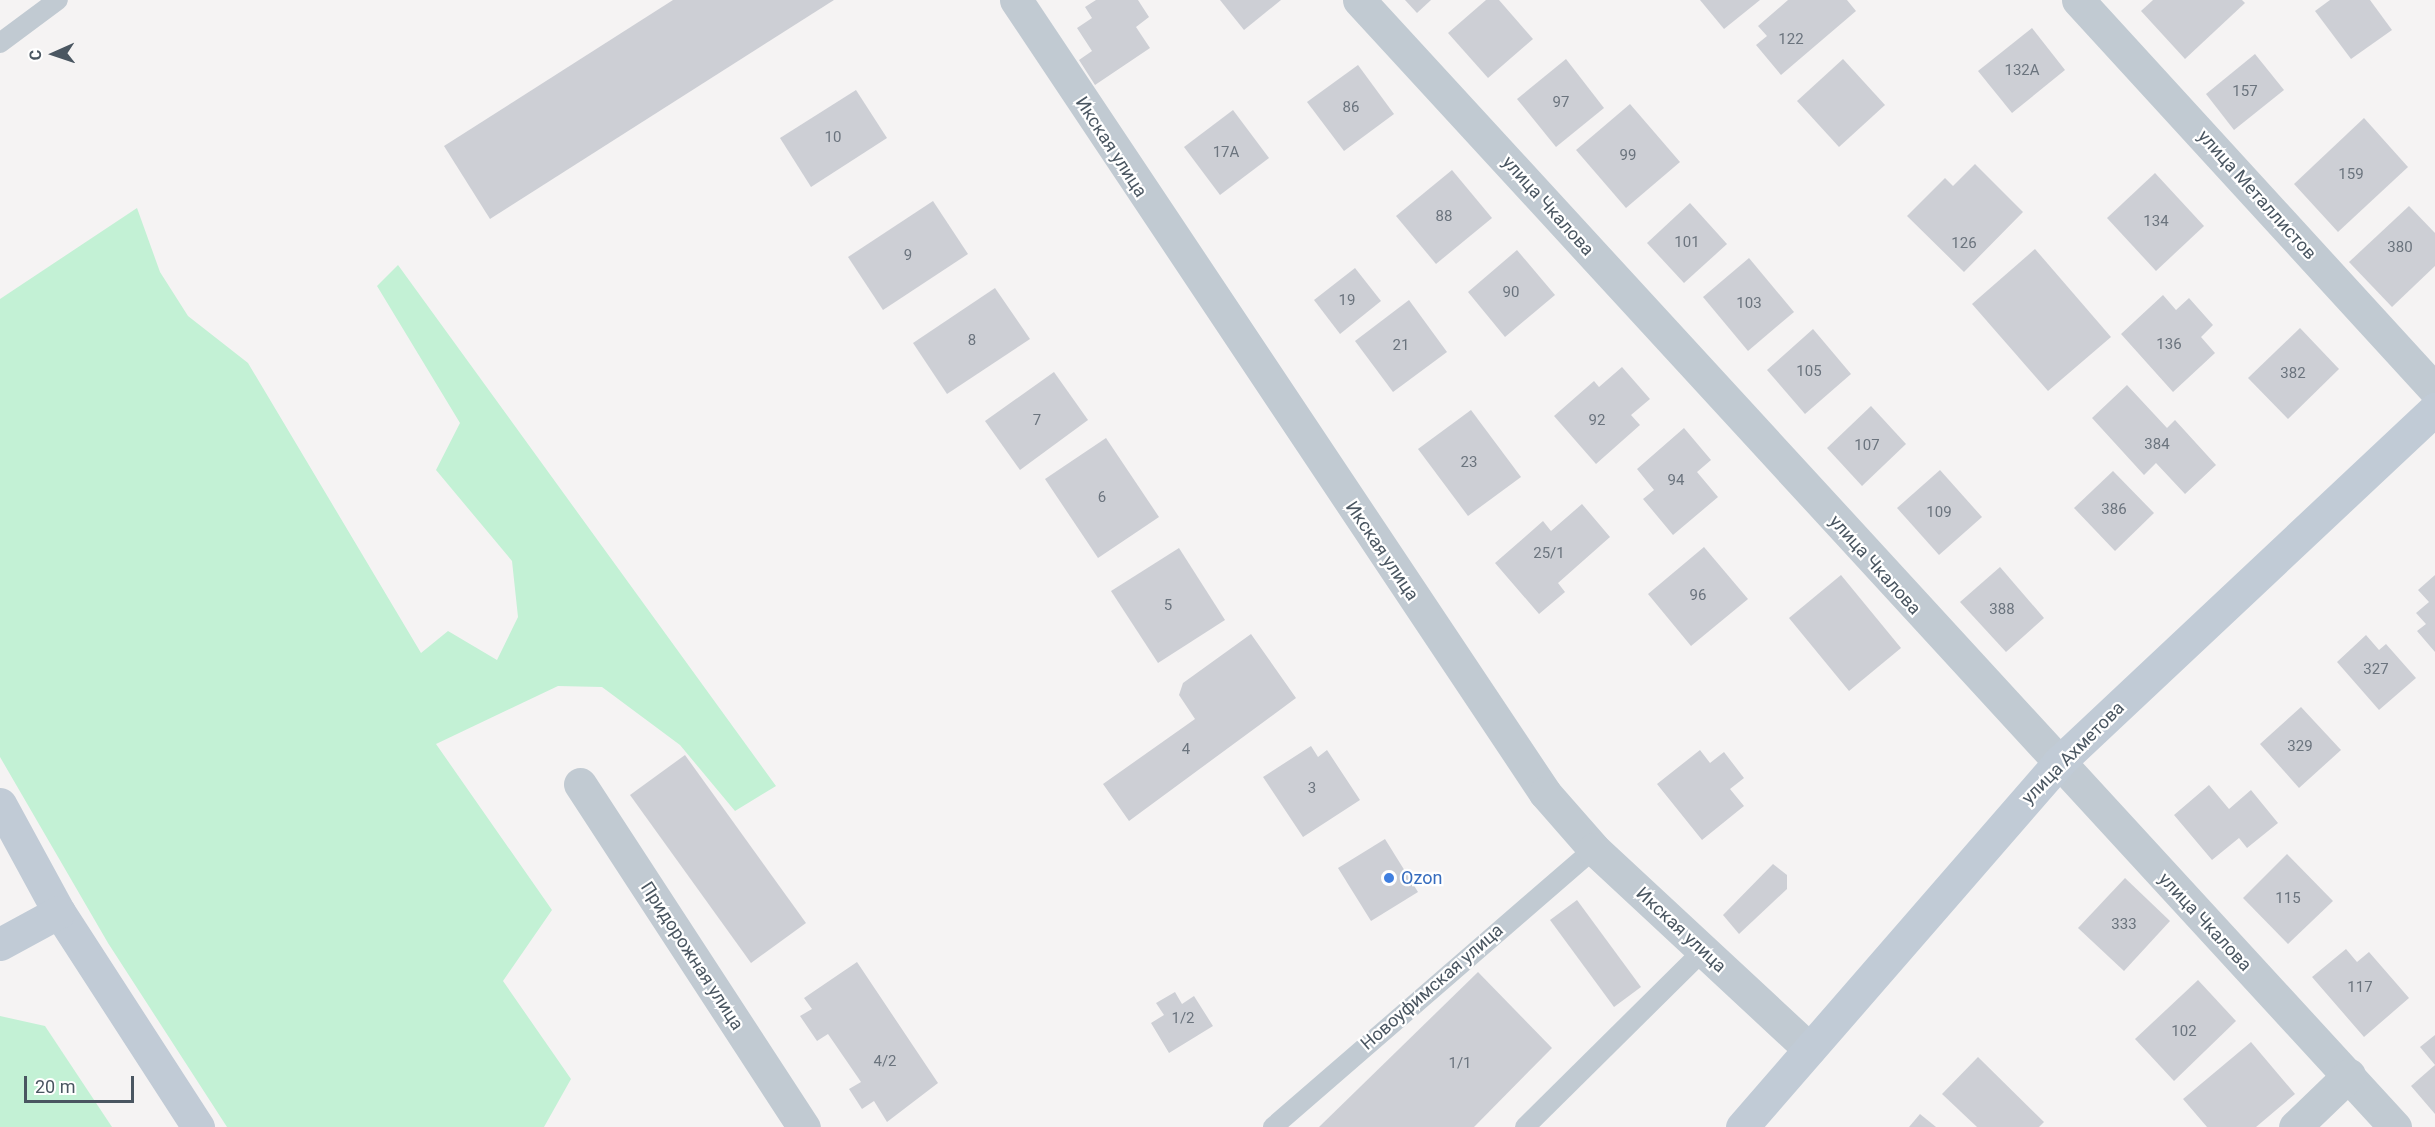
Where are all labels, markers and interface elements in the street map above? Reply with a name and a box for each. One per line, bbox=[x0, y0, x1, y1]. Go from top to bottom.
north arrow bbox=[24, 24, 84, 84]
house number: 122 bbox=[1778, 31, 1804, 49]
text: С bbox=[26, 49, 45, 61]
house number: 132А bbox=[2004, 62, 2040, 80]
house number: 157 bbox=[2232, 83, 2258, 101]
street label: Икская улица bbox=[1071, 93, 1151, 201]
house number: 97 bbox=[1553, 94, 1569, 112]
house number: 86 bbox=[1343, 99, 1359, 117]
street label: улица Металлистов bbox=[2193, 126, 2321, 264]
house number: 10 bbox=[825, 129, 841, 147]
house number: 17А bbox=[1213, 144, 1239, 162]
house number: 99 bbox=[1620, 147, 1636, 165]
street label: улица Чкалова bbox=[1498, 152, 1598, 260]
house number: 159 bbox=[2338, 166, 2364, 184]
house number: 88 bbox=[1436, 208, 1452, 226]
house number: 134 bbox=[2143, 213, 2169, 231]
house number: 101 bbox=[1674, 234, 1700, 252]
house number: 126 bbox=[1951, 235, 1977, 253]
house number: 380 bbox=[2387, 239, 2413, 257]
house number: 9 bbox=[904, 247, 912, 265]
house number: 90 bbox=[1503, 284, 1519, 302]
house number: 19 bbox=[1339, 292, 1355, 310]
house number: 103 bbox=[1736, 295, 1762, 313]
house number: 8 bbox=[968, 332, 976, 350]
house number: 136 bbox=[2156, 336, 2182, 354]
house number: 21 bbox=[1393, 337, 1409, 355]
house number: 105 bbox=[1796, 363, 1822, 381]
house number: 382 bbox=[2280, 365, 2306, 383]
house number: 7 bbox=[1033, 412, 1041, 430]
house number: 92 bbox=[1589, 412, 1605, 430]
house number: 384 bbox=[2144, 436, 2170, 454]
house number: 107 bbox=[1854, 437, 1880, 455]
house number: 23 bbox=[1461, 454, 1477, 472]
house number: 94 bbox=[1668, 472, 1684, 490]
house number: 6 bbox=[1098, 489, 1106, 507]
street label: Икская улица bbox=[1341, 497, 1423, 605]
house number: 386 bbox=[2101, 501, 2127, 519]
house number: 109 bbox=[1926, 504, 1952, 522]
street label: улица Чкалова bbox=[1825, 511, 1925, 619]
house number: 25/1 bbox=[1533, 545, 1565, 563]
house number: 96 bbox=[1690, 587, 1706, 605]
house number: 5 bbox=[1164, 597, 1172, 615]
house number: 388 bbox=[1989, 601, 2015, 619]
house number: 327 bbox=[2363, 661, 2389, 679]
street label: улица Ахметова bbox=[2017, 697, 2129, 809]
house number: 329 bbox=[2287, 738, 2313, 756]
house number: 4 bbox=[1182, 741, 1190, 759]
house number: 3 bbox=[1308, 780, 1316, 798]
place label: Ozon bbox=[1401, 867, 1442, 889]
street label: улица Чкалова bbox=[2154, 868, 2256, 976]
marker: Ozon bbox=[1382, 871, 1396, 885]
street label: Придорожная улица bbox=[636, 878, 748, 1034]
street label: Икская улица bbox=[1632, 883, 1730, 977]
house number: 115 bbox=[2275, 890, 2301, 908]
house number: 333 bbox=[2111, 916, 2137, 934]
street label: Новоуфимская улица bbox=[1356, 919, 1508, 1055]
house number: 117 bbox=[2347, 979, 2373, 997]
house number: 1/2 bbox=[1171, 1010, 1195, 1028]
house number: 102 bbox=[2171, 1023, 2197, 1041]
house number: 4/2 bbox=[873, 1053, 897, 1071]
house number: 1/1 bbox=[1448, 1055, 1472, 1073]
scale bar bbox=[27, 1064, 136, 1102]
text: 20 m bbox=[35, 1076, 75, 1097]

